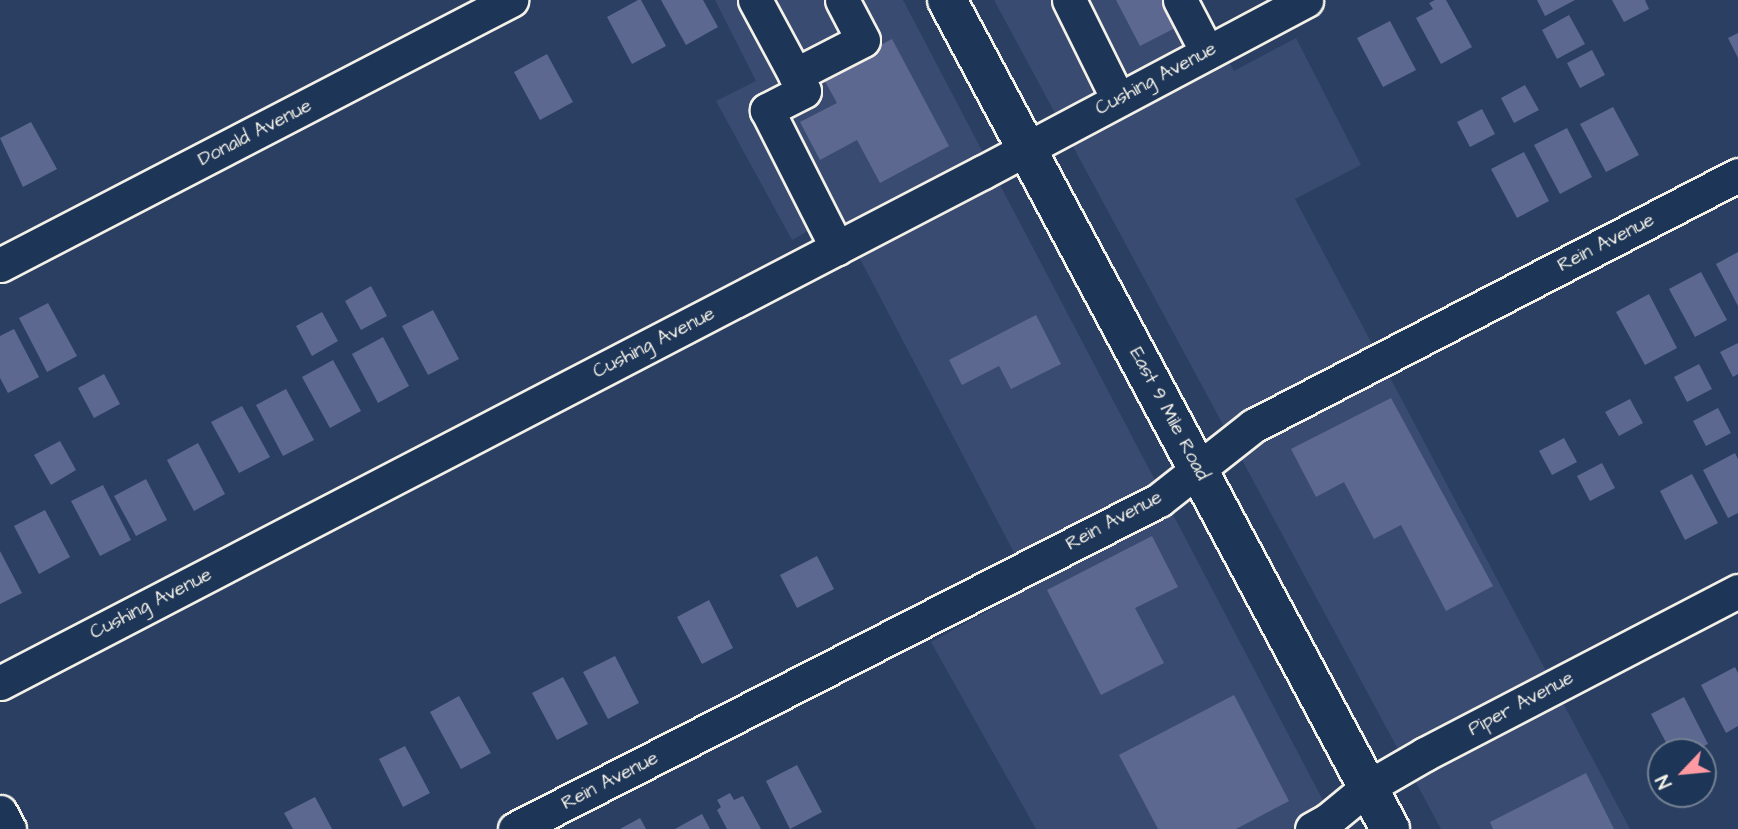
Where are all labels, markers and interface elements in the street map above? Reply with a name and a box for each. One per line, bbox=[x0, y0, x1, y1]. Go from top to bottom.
street label: Cushing Avenue bbox=[1092, 38, 1220, 120]
street label: Donald Avenue bbox=[194, 95, 316, 171]
street label: Rein Avenue bbox=[1554, 209, 1658, 277]
street label: Cushing Avenue bbox=[589, 303, 719, 383]
street label: East 9 Mile Road bbox=[1124, 344, 1214, 484]
street label: Rein Avenue bbox=[1062, 486, 1166, 556]
street label: Cushing Avenue bbox=[86, 564, 216, 644]
street label: Piper Avenue bbox=[1465, 667, 1577, 741]
north arrow bbox=[1647, 738, 1717, 808]
street label: Rein Avenue bbox=[558, 747, 662, 815]
text: N bbox=[1650, 770, 1679, 793]

